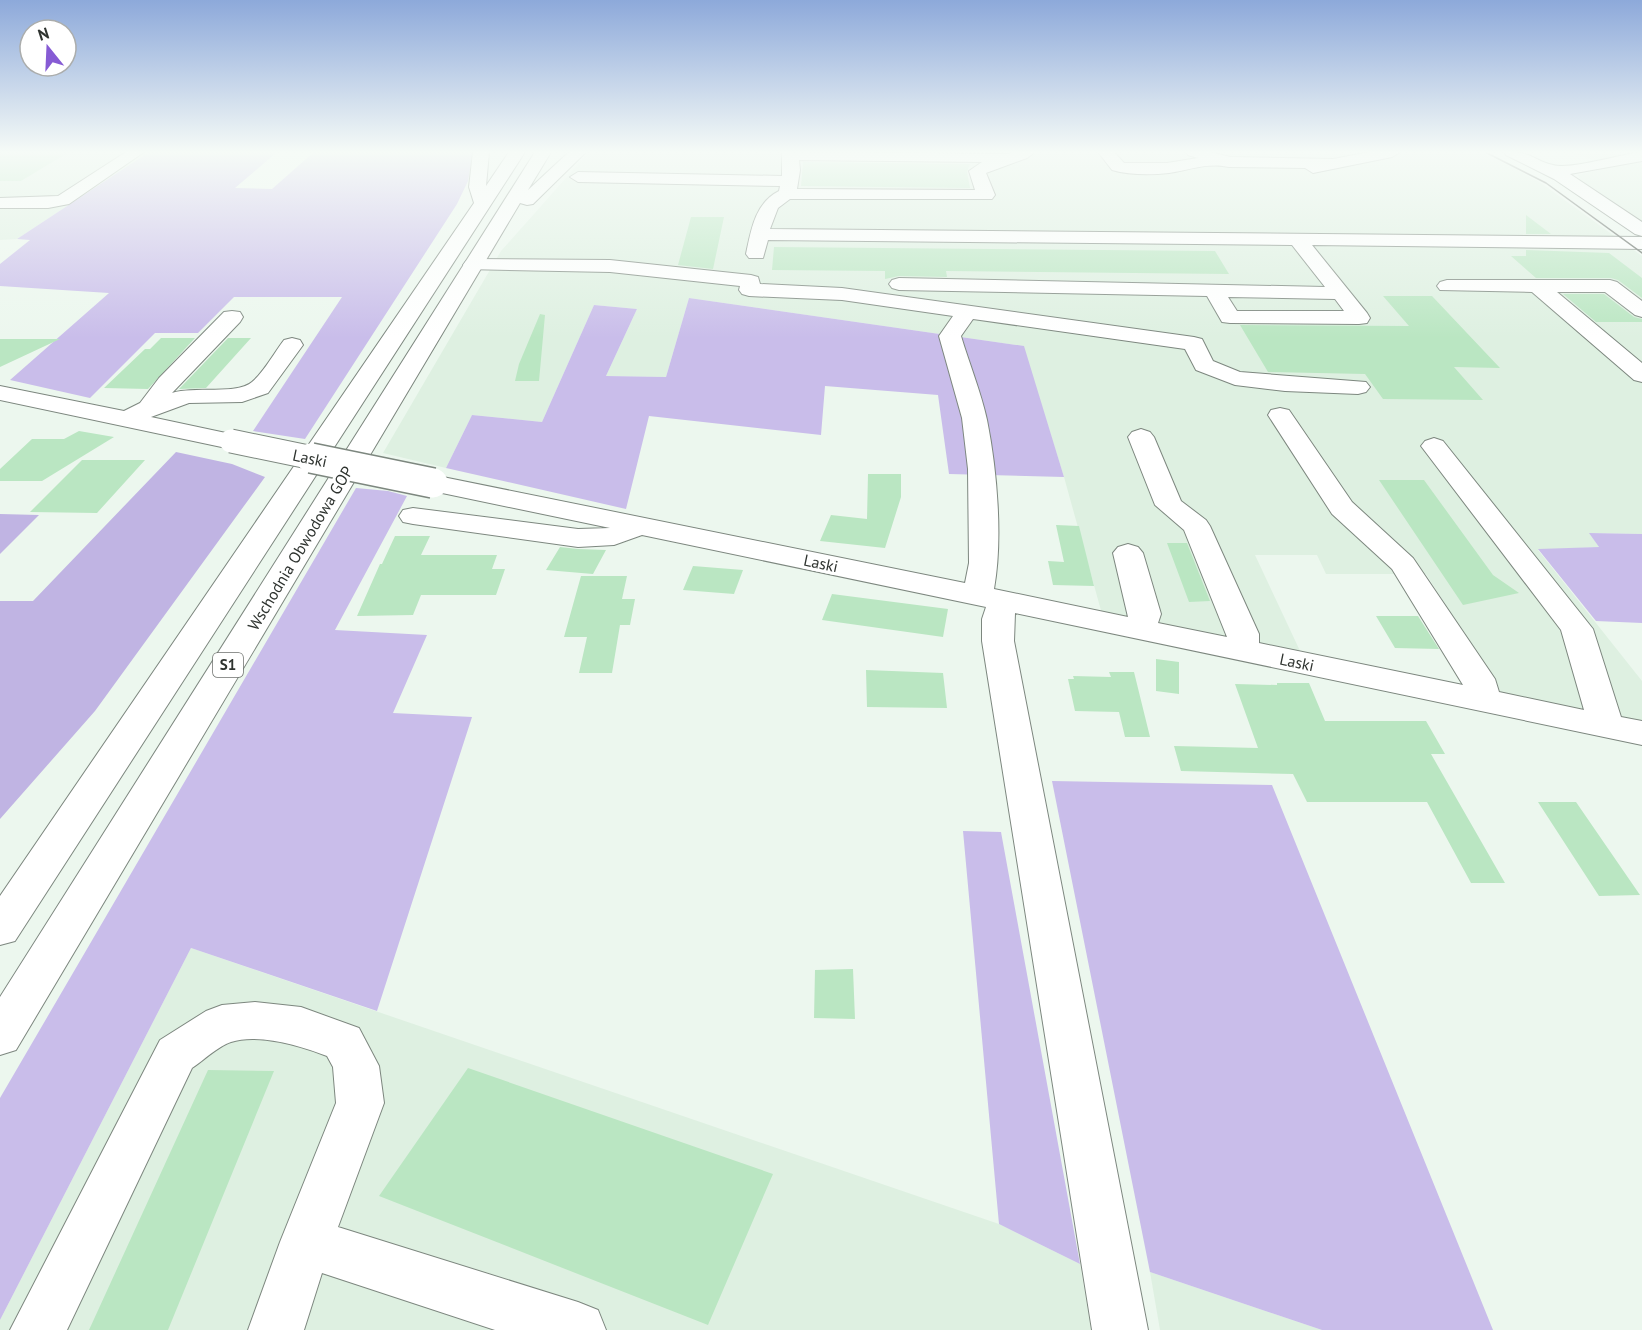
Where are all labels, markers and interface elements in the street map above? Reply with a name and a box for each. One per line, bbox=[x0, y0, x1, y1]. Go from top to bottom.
north arrow bbox=[18, 18, 78, 78]
text: N bbox=[35, 23, 51, 45]
street label: Laski bbox=[291, 445, 329, 471]
street label: Wschodnia Obwodowa GOP bbox=[243, 462, 357, 634]
street label: Laski bbox=[802, 550, 840, 576]
street label: Laski bbox=[1278, 649, 1316, 675]
road number: S1 bbox=[213, 653, 243, 677]

